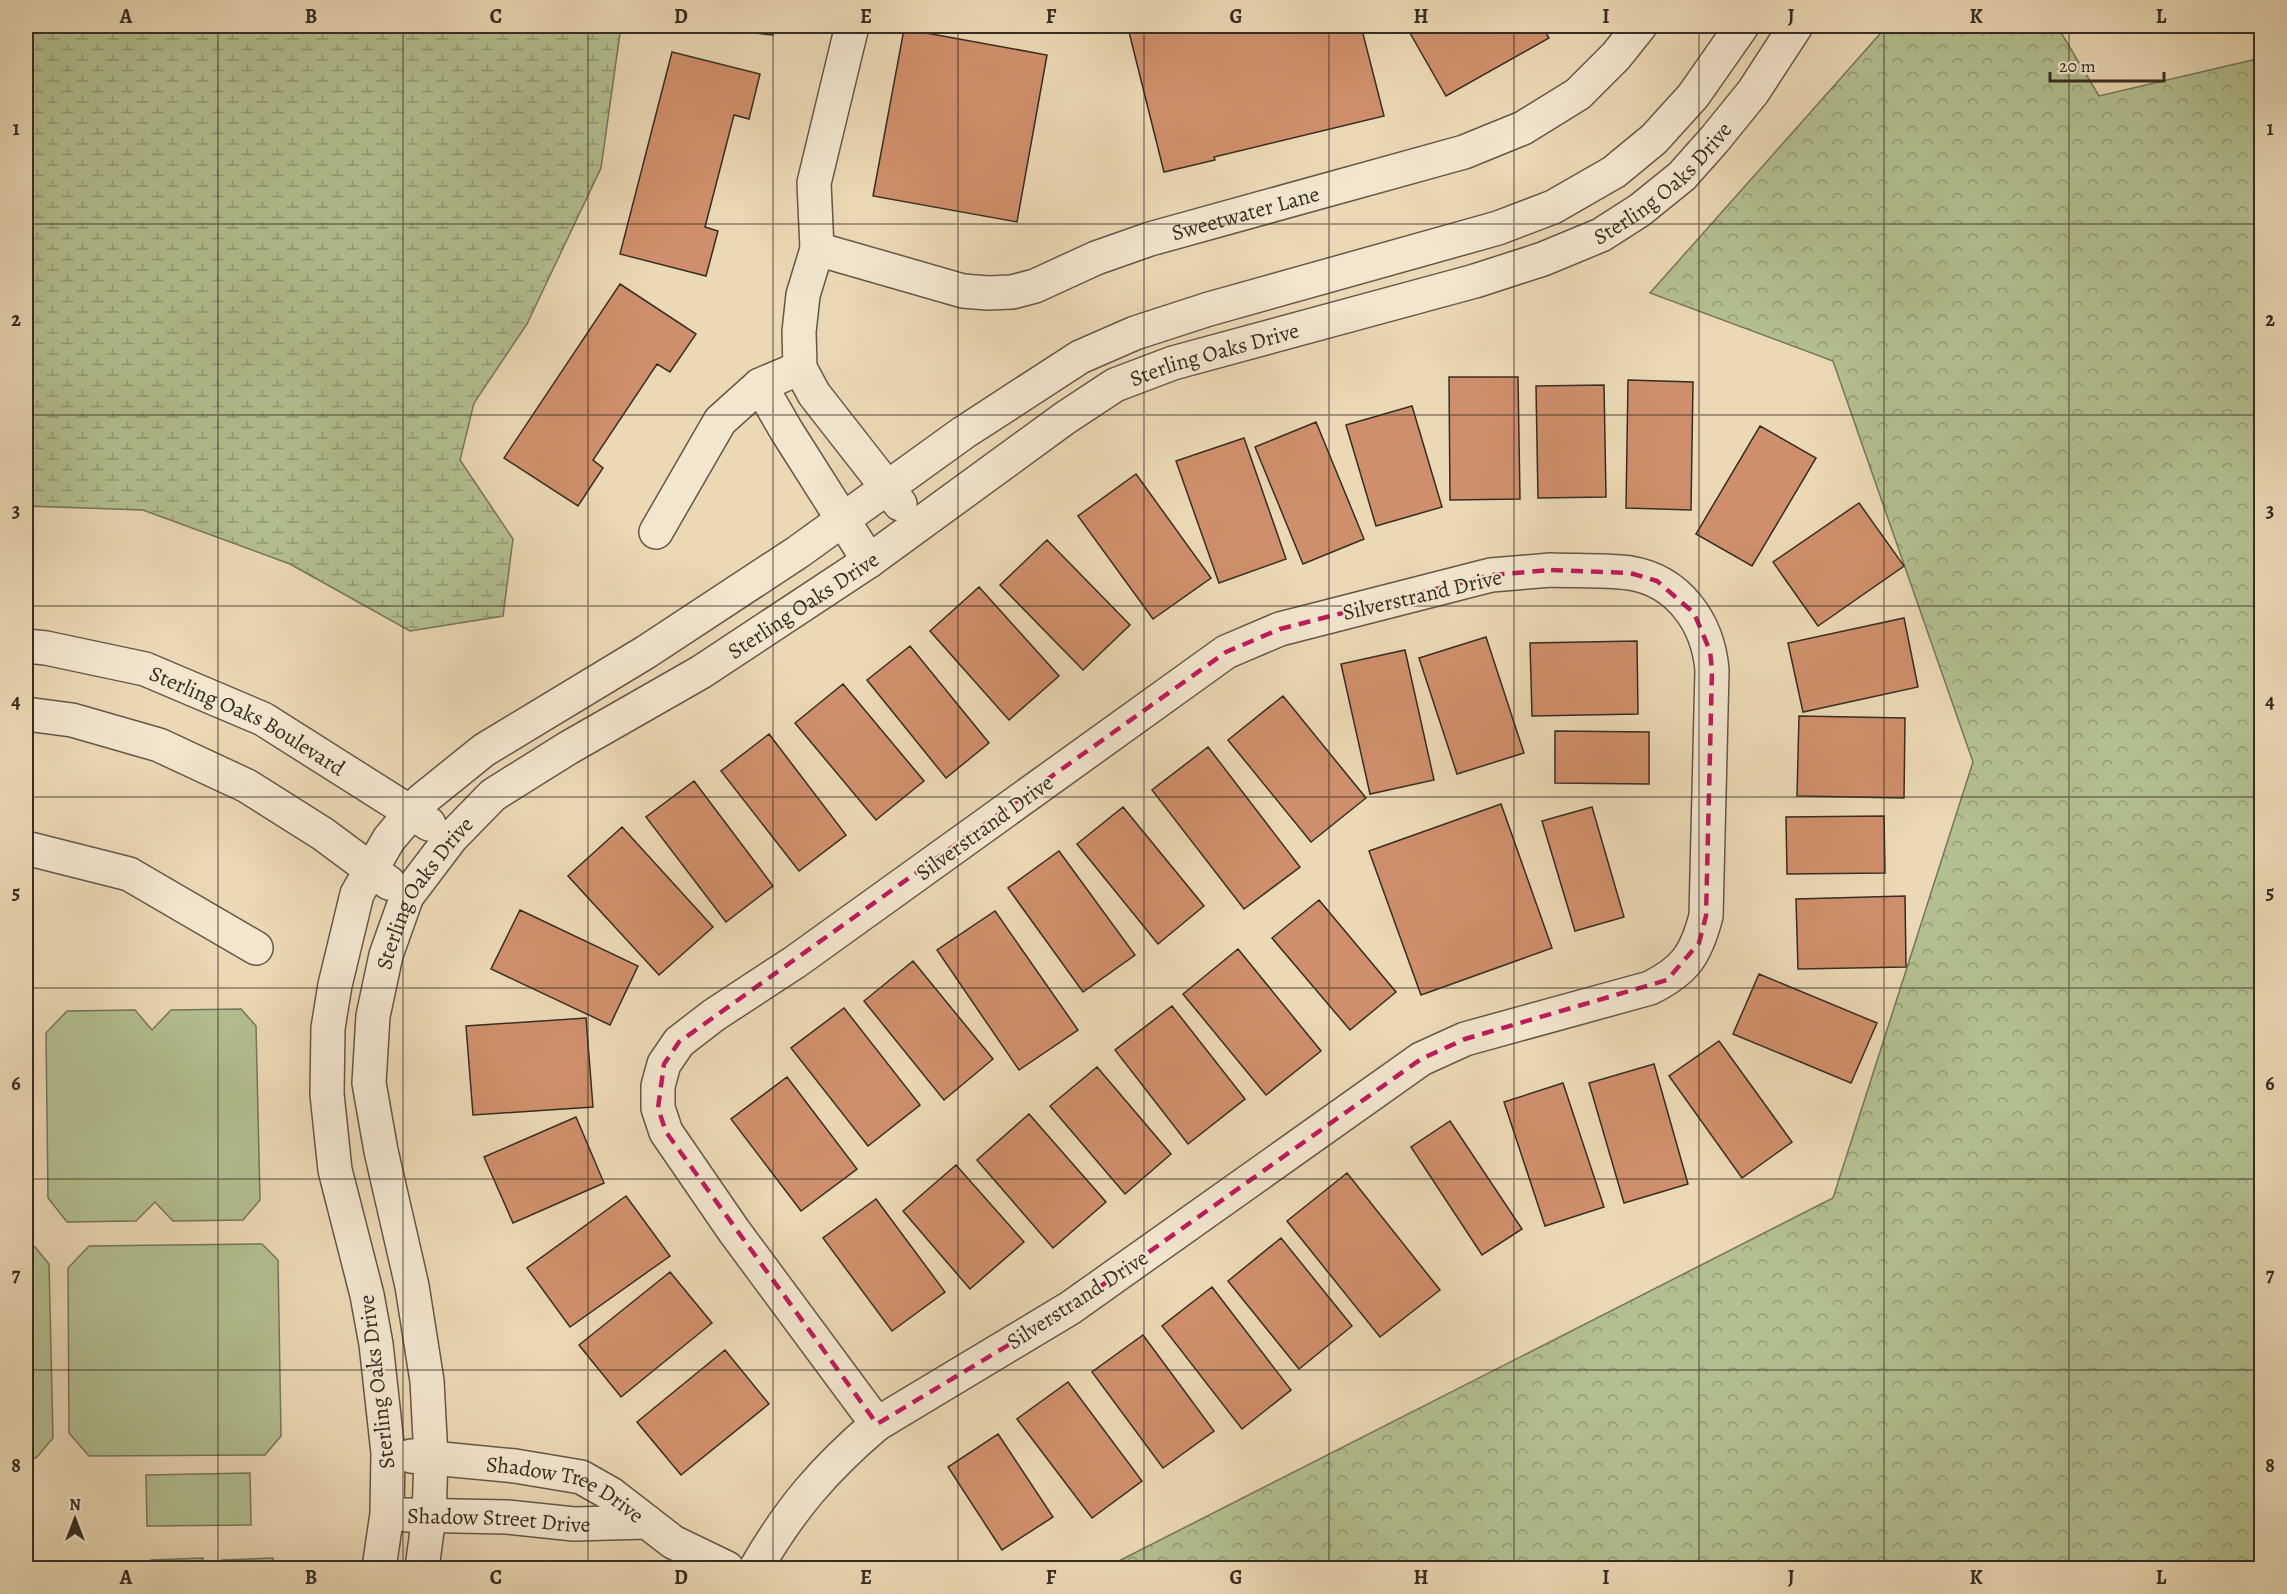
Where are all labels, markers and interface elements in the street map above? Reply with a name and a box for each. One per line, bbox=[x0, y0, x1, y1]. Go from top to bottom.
text: A bbox=[119, 3, 133, 30]
text: B bbox=[305, 3, 317, 30]
text: C bbox=[490, 3, 502, 30]
text: D bbox=[674, 3, 688, 30]
text: E bbox=[860, 3, 872, 30]
text: F bbox=[1046, 3, 1057, 30]
text: G bbox=[1229, 3, 1243, 30]
text: H bbox=[1414, 3, 1429, 30]
text: I bbox=[1602, 3, 1610, 30]
text: J bbox=[1788, 3, 1795, 30]
text: K bbox=[1969, 3, 1983, 30]
text: L bbox=[2156, 3, 2167, 30]
scale bar bbox=[2050, 45, 2164, 83]
text: 20 m bbox=[2059, 54, 2096, 78]
text: 1 bbox=[12, 115, 20, 142]
text: 1 bbox=[2266, 115, 2274, 142]
street label: Sterling Oaks Drive bbox=[1589, 116, 1739, 252]
street label: Sweetwater Lane bbox=[1168, 179, 1323, 248]
text: 2 bbox=[11, 306, 21, 333]
text: 2 bbox=[2265, 306, 2275, 333]
street label: Sterling Oaks Drive bbox=[1125, 316, 1302, 394]
text: 3 bbox=[12, 497, 20, 524]
text: 3 bbox=[2266, 497, 2274, 524]
street label: Sterling Oaks Drive bbox=[722, 545, 885, 666]
street label: Silverstrand Drive bbox=[1339, 562, 1505, 628]
street label: Sterling Oaks Boulevard bbox=[145, 659, 351, 783]
text: 4 bbox=[11, 688, 21, 715]
text: 4 bbox=[2265, 688, 2275, 715]
street label: Silverstrand Drive bbox=[910, 768, 1059, 888]
street label: Sterling Oaks Drive bbox=[369, 810, 480, 973]
text: 5 bbox=[12, 879, 20, 906]
text: 5 bbox=[2266, 879, 2274, 906]
text: 6 bbox=[11, 1070, 21, 1097]
text: 6 bbox=[2265, 1070, 2275, 1097]
street label: Silverstrand Drive bbox=[1001, 1243, 1154, 1357]
text: 7 bbox=[12, 1261, 21, 1288]
text: 7 bbox=[2266, 1261, 2275, 1288]
street label: Sterling Oaks Drive bbox=[351, 1293, 403, 1471]
street label: Shadow Tree Drive bbox=[485, 1449, 650, 1530]
text: 8 bbox=[11, 1452, 21, 1479]
text: 8 bbox=[2265, 1452, 2275, 1479]
north arrow bbox=[45, 1489, 105, 1549]
text: N bbox=[69, 1494, 81, 1516]
street label: Shadow Street Drive bbox=[407, 1501, 591, 1540]
text: A bbox=[119, 1564, 133, 1591]
text: B bbox=[305, 1564, 317, 1591]
text: C bbox=[490, 1564, 502, 1591]
text: D bbox=[674, 1564, 688, 1591]
text: E bbox=[860, 1564, 872, 1591]
text: F bbox=[1046, 1564, 1057, 1591]
text: G bbox=[1229, 1564, 1243, 1591]
text: H bbox=[1414, 1564, 1429, 1591]
text: I bbox=[1602, 1564, 1610, 1591]
text: J bbox=[1788, 1564, 1795, 1591]
text: K bbox=[1969, 1564, 1983, 1591]
text: L bbox=[2156, 1564, 2167, 1591]

